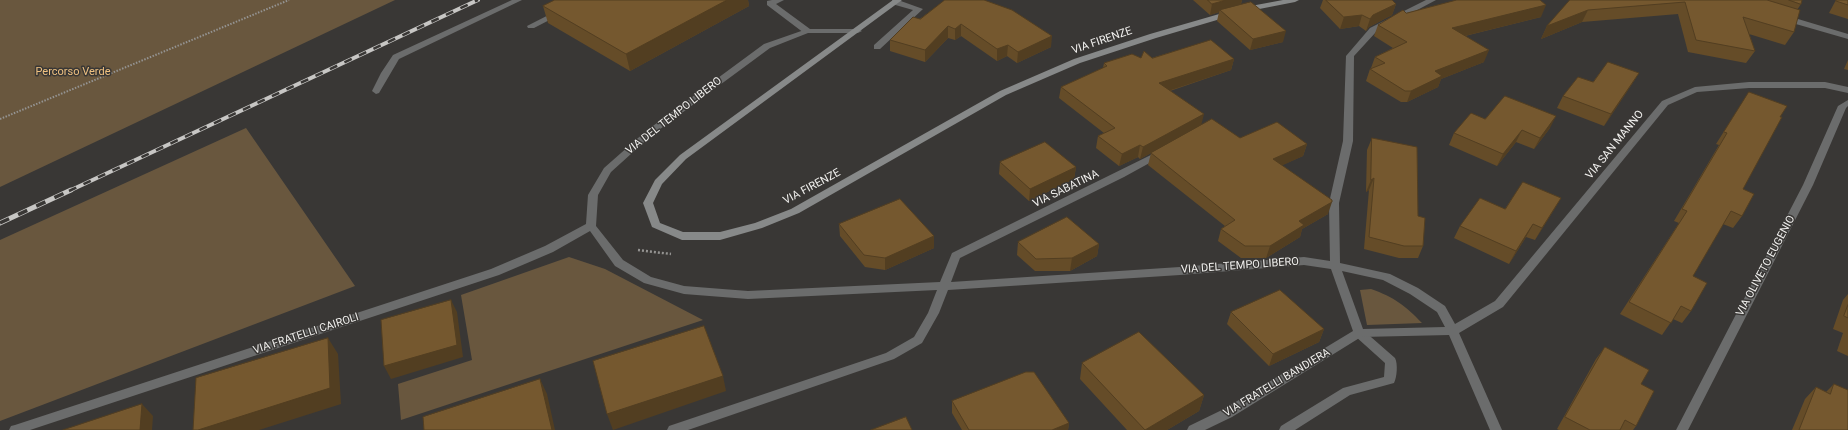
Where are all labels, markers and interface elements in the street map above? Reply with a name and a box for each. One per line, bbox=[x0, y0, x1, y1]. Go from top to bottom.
street label: VIA FIRENZE bbox=[1070, 25, 1134, 57]
park label: Percorso Verde bbox=[35, 65, 111, 79]
street label: VIA DEL TEMPO LIBERO bbox=[623, 74, 725, 158]
street label: VIA SAN MANNO bbox=[1583, 108, 1647, 182]
street label: VIA FIRENZE bbox=[781, 166, 843, 208]
street label: VIA SABATINA bbox=[1031, 167, 1101, 211]
street label: VIA OLIVETO EUGENIO bbox=[1734, 213, 1798, 319]
street label: VIA DEL TEMPO LIBERO bbox=[1181, 255, 1299, 277]
street label: VIA FRATELLI CAIROLI bbox=[252, 311, 360, 357]
street label: VIA FRATELLI BANDIERA bbox=[1221, 346, 1333, 420]

